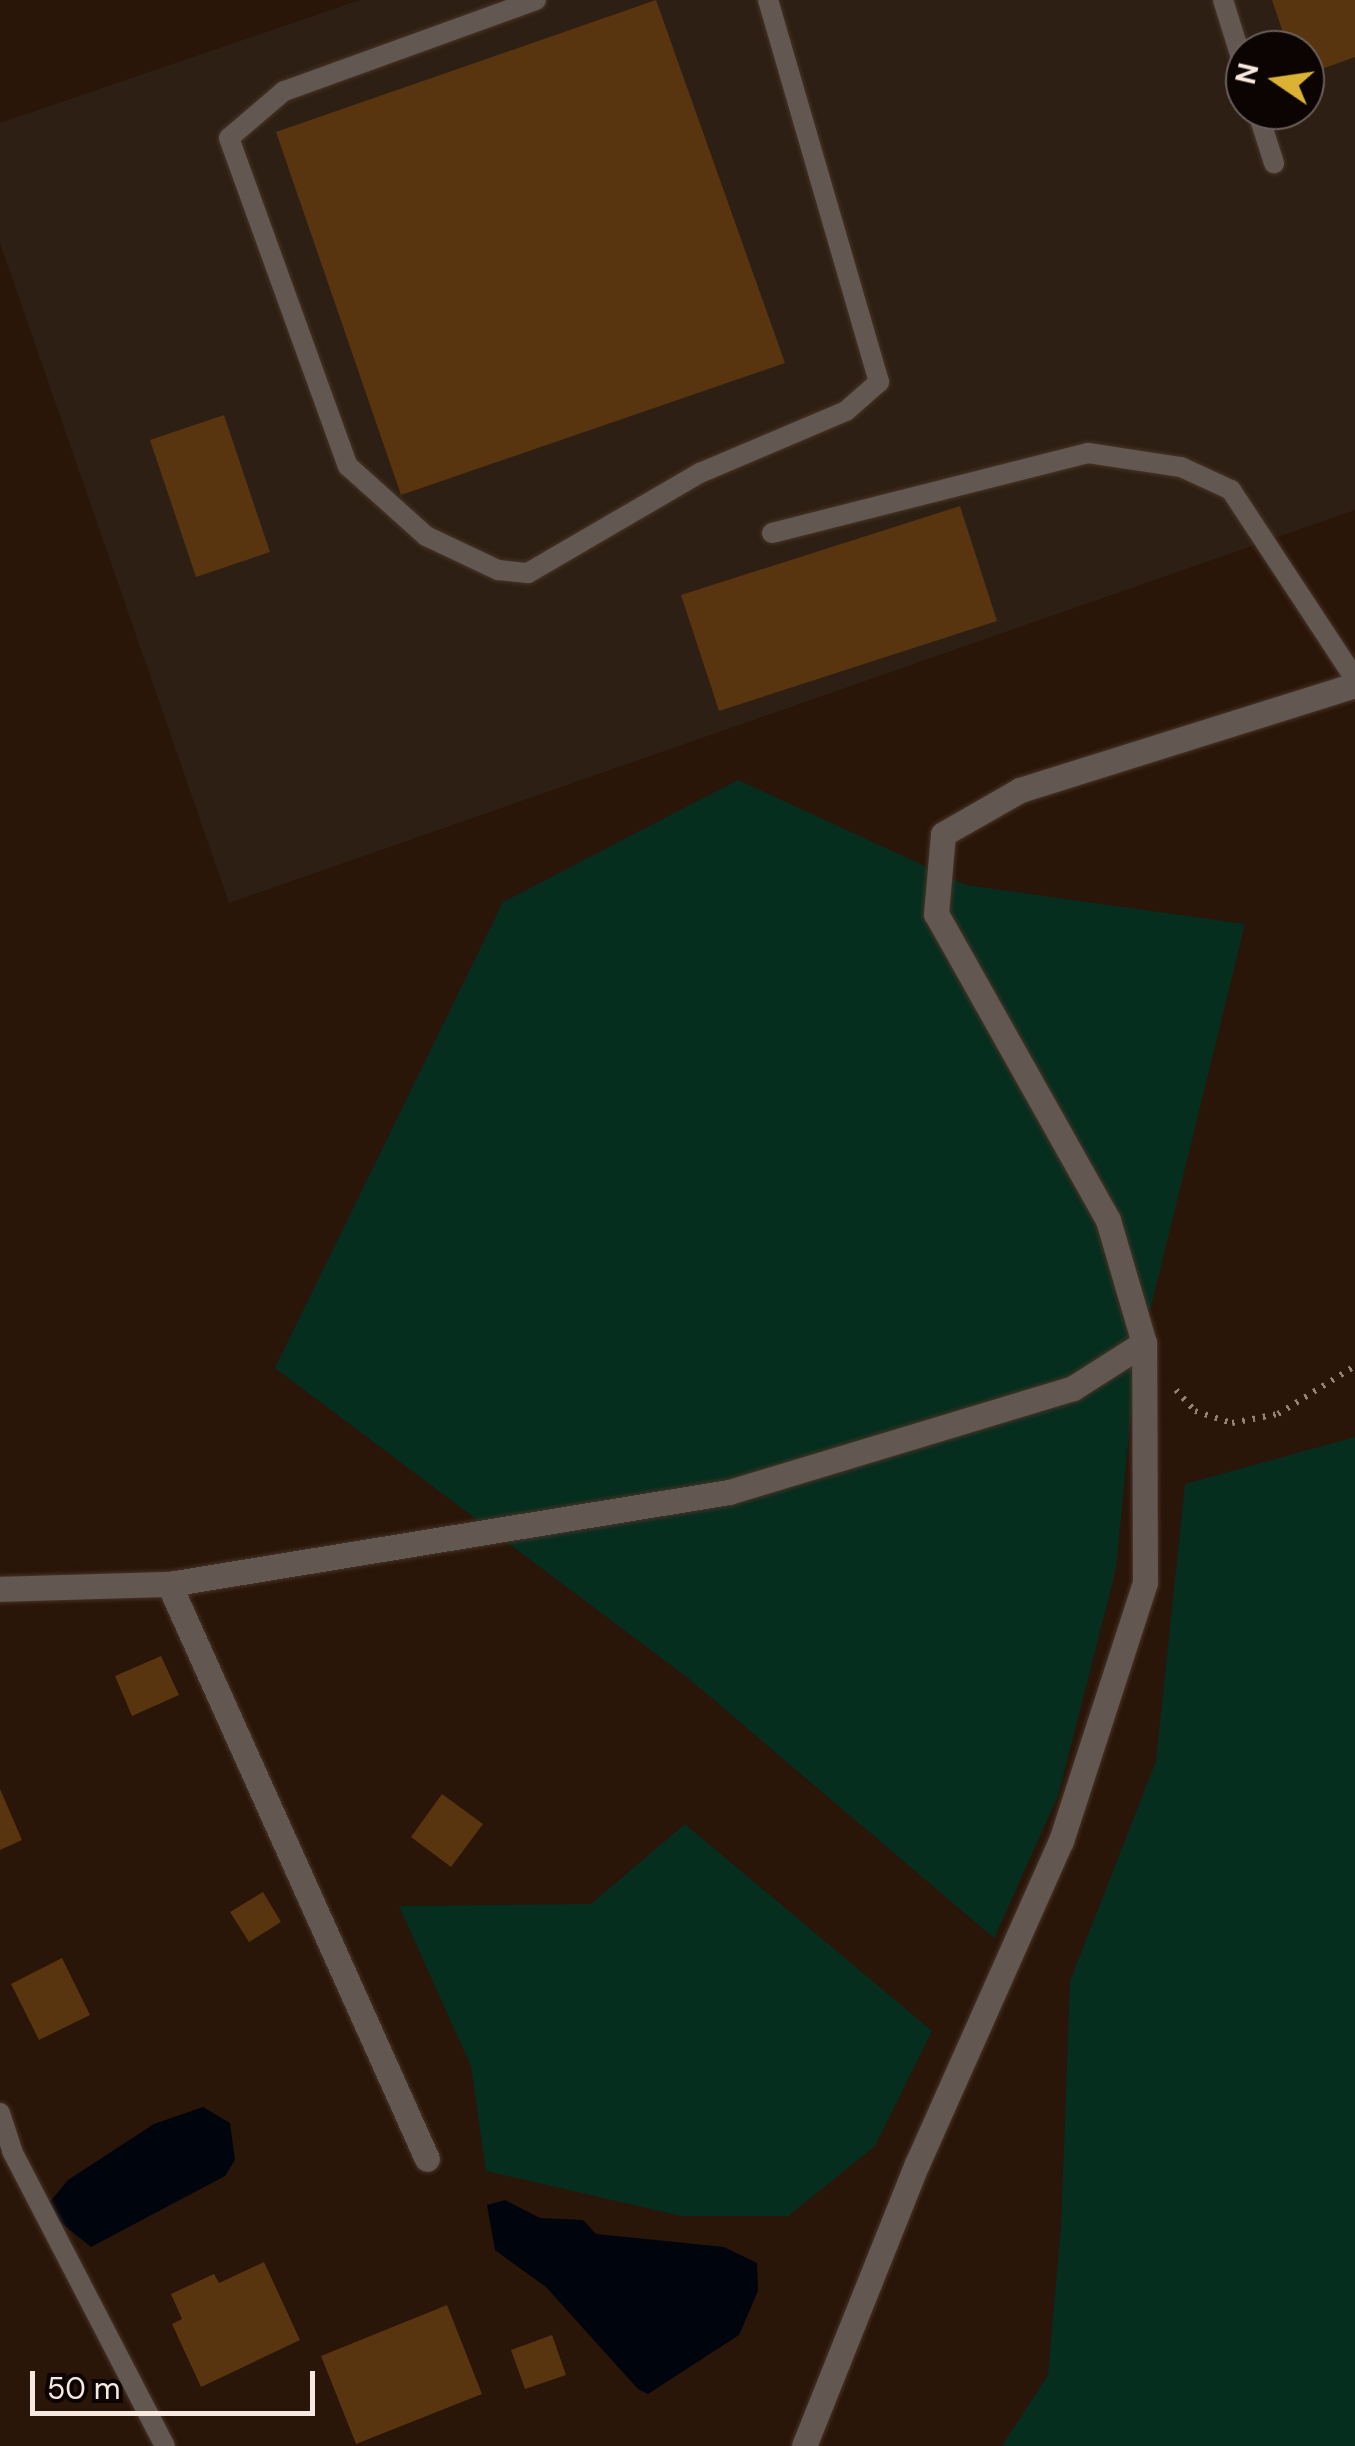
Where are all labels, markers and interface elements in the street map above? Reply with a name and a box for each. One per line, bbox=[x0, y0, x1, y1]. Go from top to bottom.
north arrow bbox=[1225, 30, 1325, 130]
text: N bbox=[1227, 59, 1268, 88]
scale bar bbox=[35, 2351, 320, 2413]
text: 50 m bbox=[47, 2369, 121, 2408]

